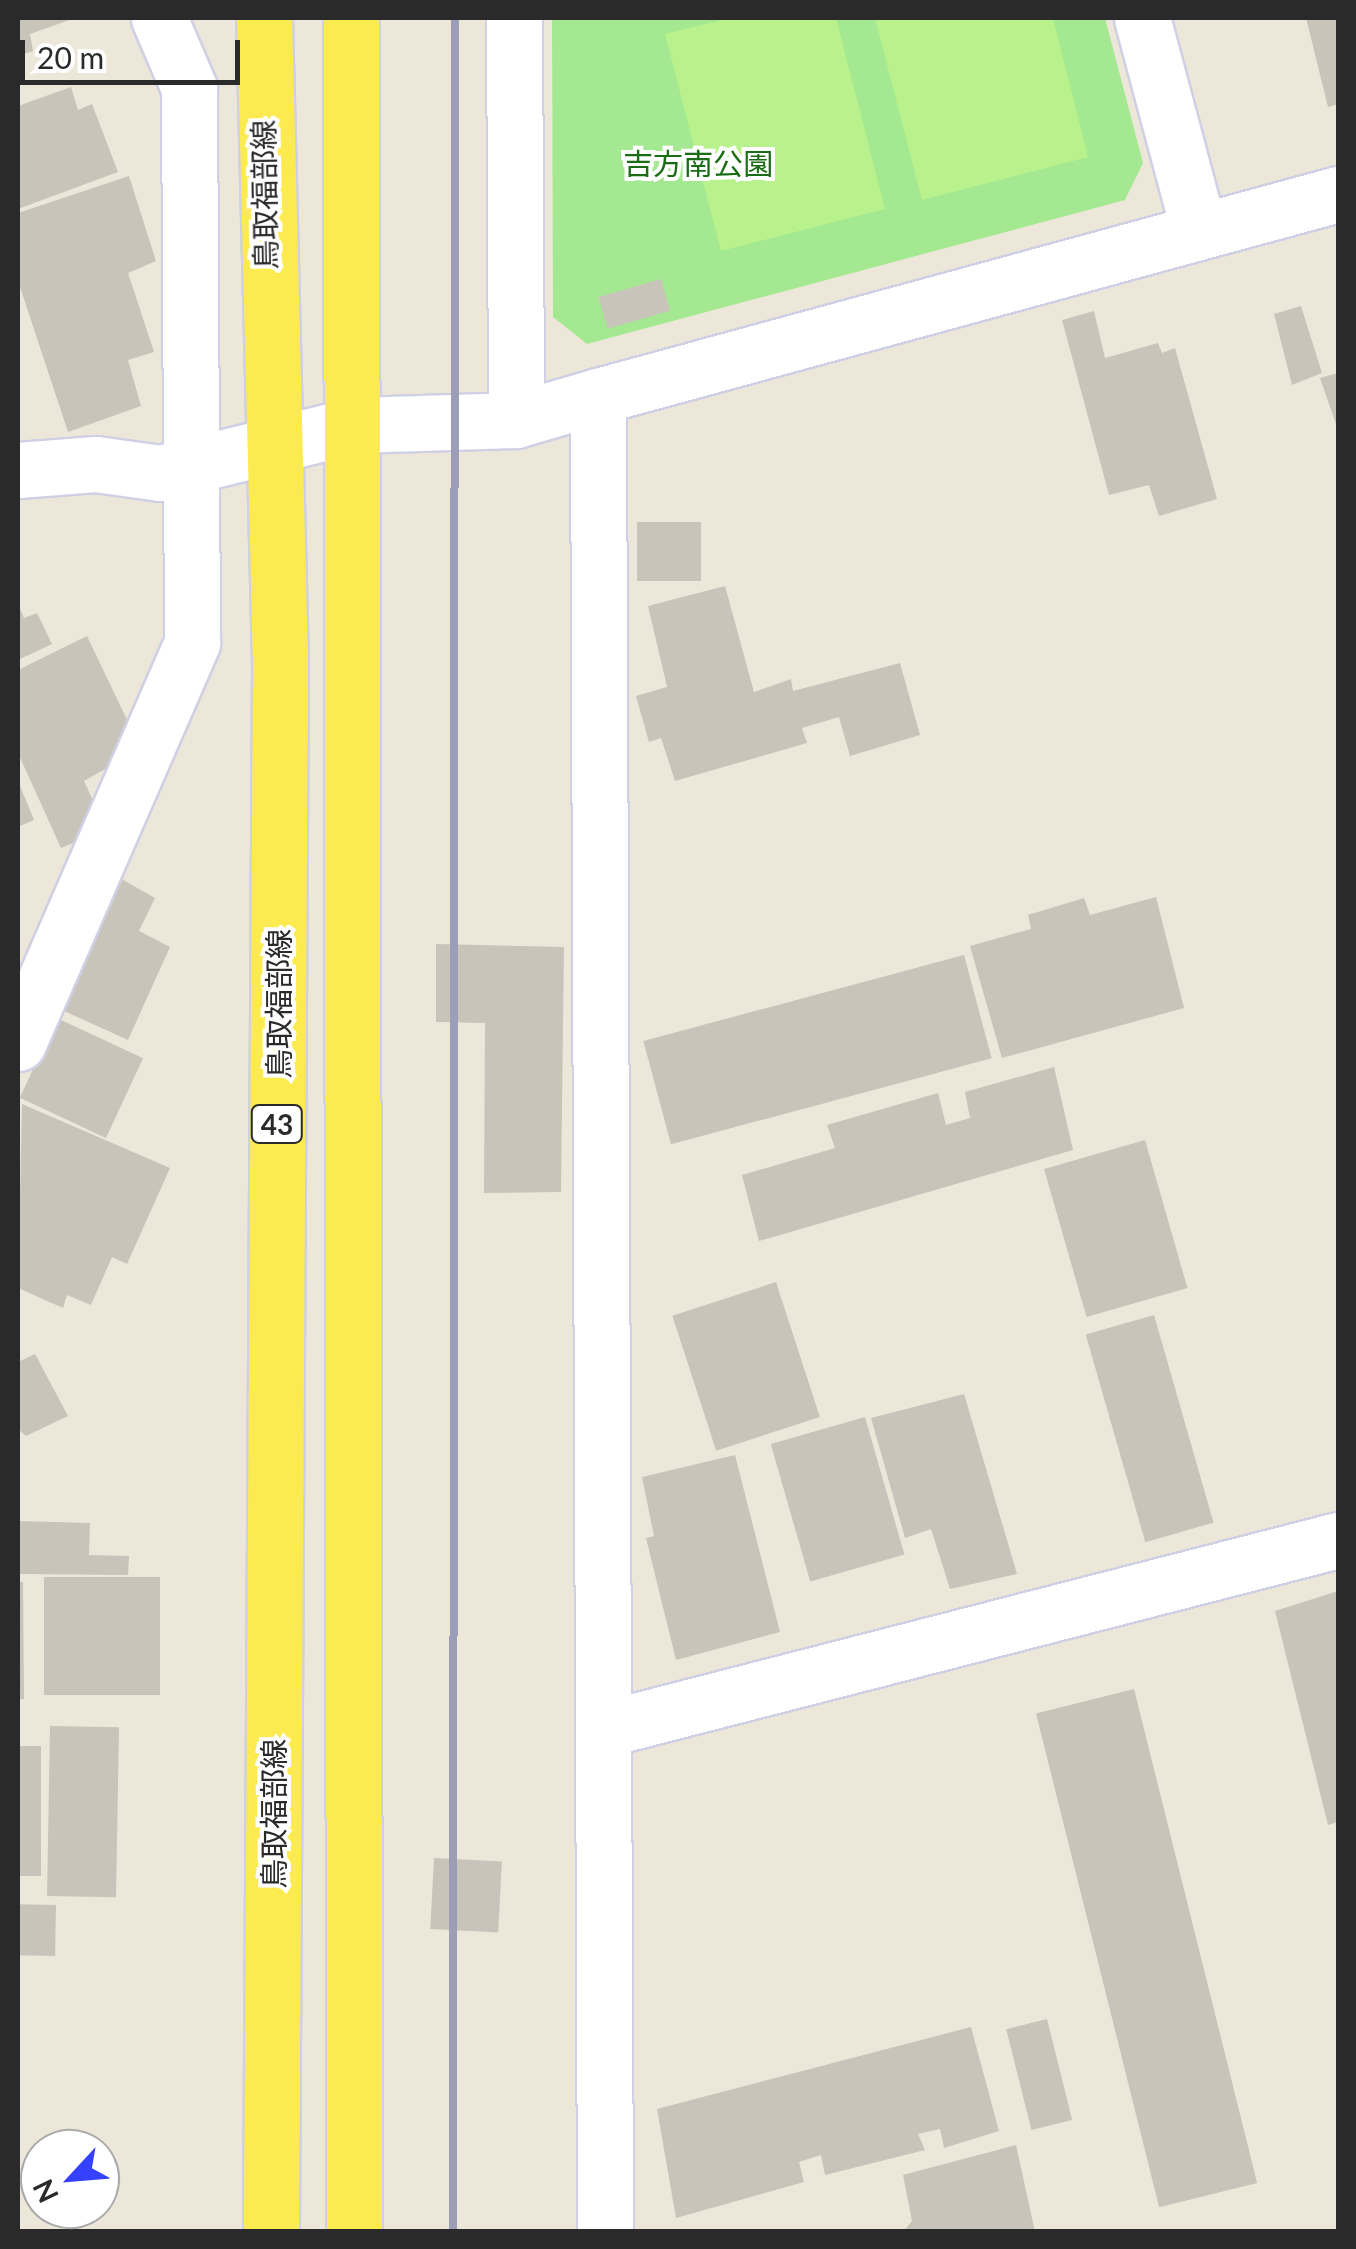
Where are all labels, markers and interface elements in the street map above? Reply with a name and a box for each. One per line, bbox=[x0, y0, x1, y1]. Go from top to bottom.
scale bar bbox=[25, 20, 245, 82]
text: 20 m bbox=[37, 39, 104, 75]
street label: 鳥取福部線 bbox=[245, 120, 283, 270]
park label: 吉方南公園 bbox=[623, 145, 773, 181]
street label: 鳥取福部線 bbox=[260, 929, 296, 1079]
road number: 43 bbox=[250, 1101, 304, 1147]
street label: 鳥取福部線 bbox=[255, 1739, 291, 1889]
north arrow bbox=[20, 2129, 120, 2229]
text: N bbox=[25, 2174, 65, 2208]

